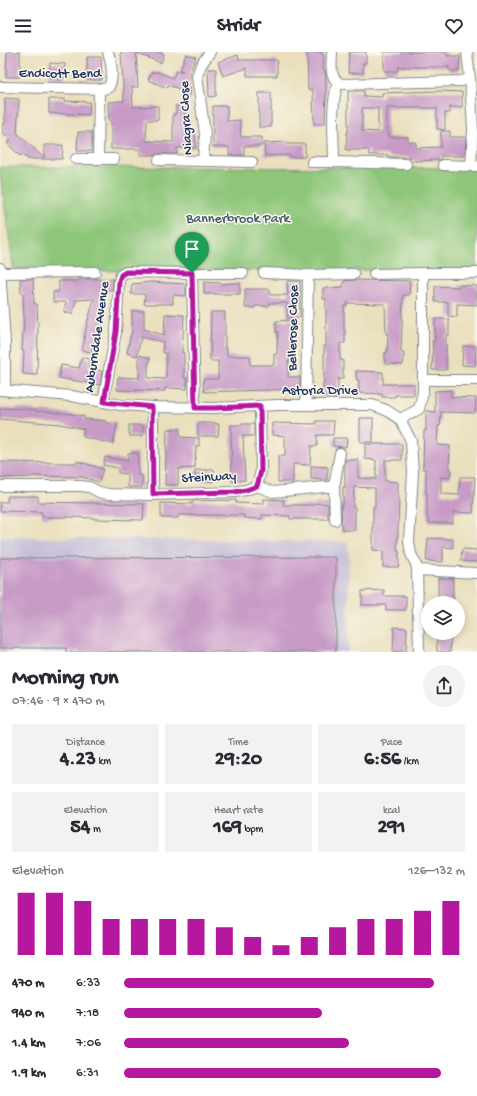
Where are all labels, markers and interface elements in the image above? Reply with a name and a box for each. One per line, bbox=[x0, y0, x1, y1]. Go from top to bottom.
icon: menu bbox=[12, 15, 34, 37]
icon: heart bbox=[443, 15, 465, 37]
text: Stridr bbox=[217, 16, 260, 37]
street label: Endicott Bend bbox=[19, 66, 103, 83]
street label: Niagra Close bbox=[177, 80, 197, 156]
park label: Bannerbrook Park bbox=[185, 211, 292, 228]
pin bbox=[175, 232, 209, 273]
icon: arrive bbox=[181, 238, 203, 260]
street label: Auburndale Avenue bbox=[82, 280, 114, 394]
street label: Bellerose Close bbox=[285, 284, 303, 372]
street label: Astoria Drive bbox=[282, 383, 359, 400]
street label: Steinway bbox=[181, 468, 237, 488]
map controls bbox=[421, 596, 465, 640]
button: layers bbox=[421, 596, 465, 640]
button: share bbox=[423, 665, 465, 707]
text: Morning run bbox=[12, 666, 118, 692]
text: 07:46 · 9 × 470 m bbox=[12, 694, 105, 709]
text: Distance bbox=[66, 737, 105, 749]
text: Time bbox=[228, 737, 249, 749]
text: Pace bbox=[381, 737, 402, 749]
text: 4.23 bbox=[60, 749, 96, 772]
text: 29:20 bbox=[215, 749, 262, 772]
text: 6:56 bbox=[364, 749, 401, 772]
text: km bbox=[96, 756, 111, 768]
text: /km bbox=[401, 756, 419, 768]
text: Elevation bbox=[64, 805, 107, 817]
text: Heart rate bbox=[214, 805, 263, 817]
text: kcal bbox=[383, 805, 400, 817]
text: 54 bbox=[70, 817, 90, 840]
text: 169 bbox=[214, 817, 242, 840]
text: 291 bbox=[378, 817, 405, 840]
text: m bbox=[90, 824, 101, 836]
text: bpm bbox=[242, 824, 263, 836]
text: Elevation bbox=[12, 864, 64, 879]
text: 126–132 m bbox=[408, 864, 465, 879]
text: 470 m bbox=[12, 976, 45, 991]
text: 6:33 bbox=[76, 976, 100, 991]
text: 940 m bbox=[12, 1006, 44, 1021]
text: 7:18 bbox=[76, 1006, 99, 1021]
text: 1.4 km bbox=[12, 1036, 46, 1051]
text: 7:06 bbox=[76, 1036, 101, 1051]
text: 1.9 km bbox=[12, 1066, 46, 1081]
text: 6:31 bbox=[76, 1066, 99, 1081]

